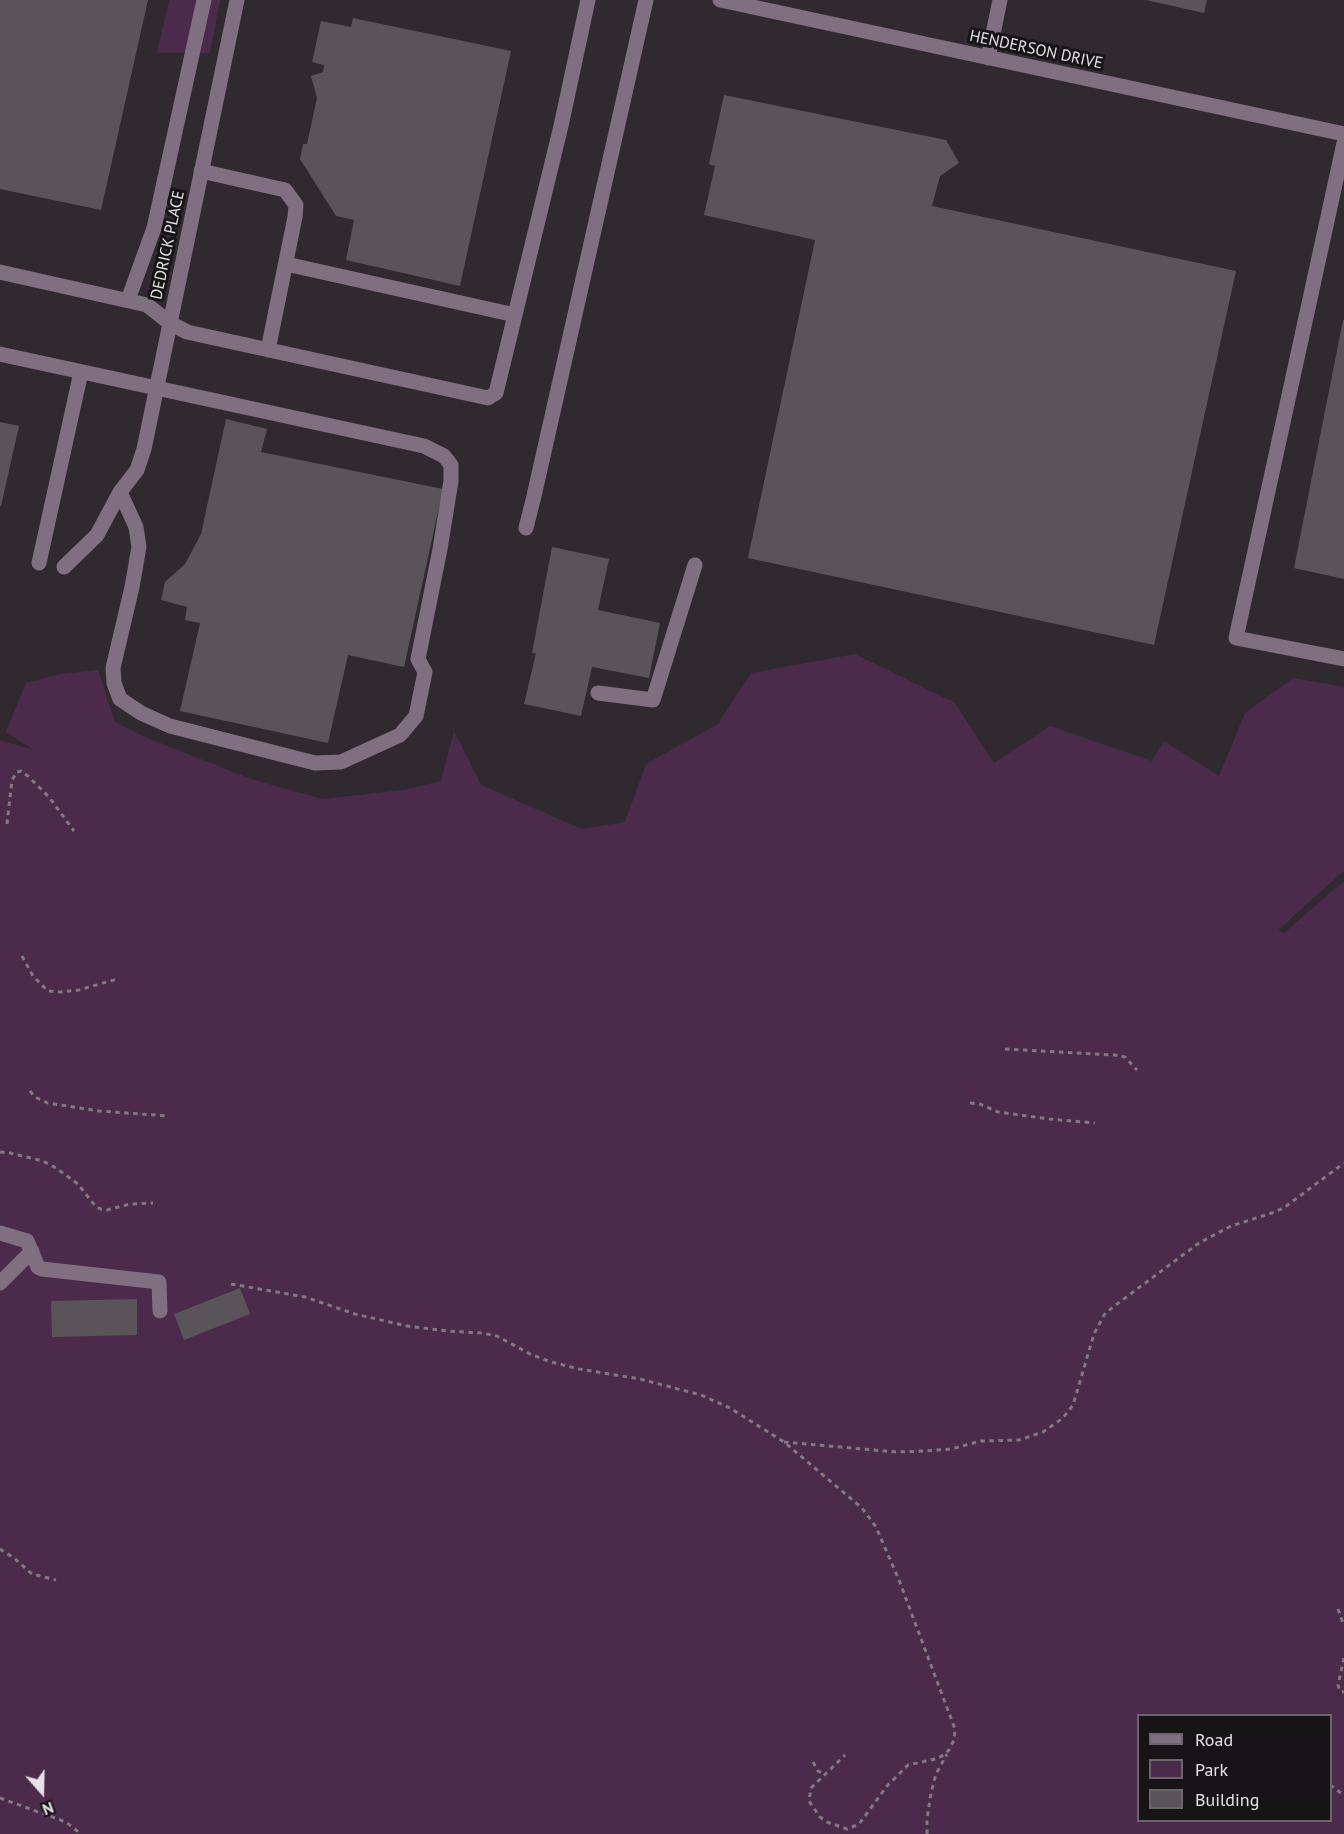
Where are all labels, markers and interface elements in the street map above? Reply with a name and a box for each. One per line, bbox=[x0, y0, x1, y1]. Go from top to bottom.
street label: HENDERSON DRIVE bbox=[968, 27, 1104, 73]
street label: DEDRICK PLACE bbox=[147, 189, 189, 301]
legend bbox=[1137, 1714, 1332, 1822]
text: Road bbox=[1195, 1728, 1233, 1751]
text: Park bbox=[1195, 1758, 1228, 1781]
north arrow bbox=[12, 1762, 72, 1822]
text: Building bbox=[1195, 1788, 1259, 1811]
text: N bbox=[40, 1798, 57, 1820]

